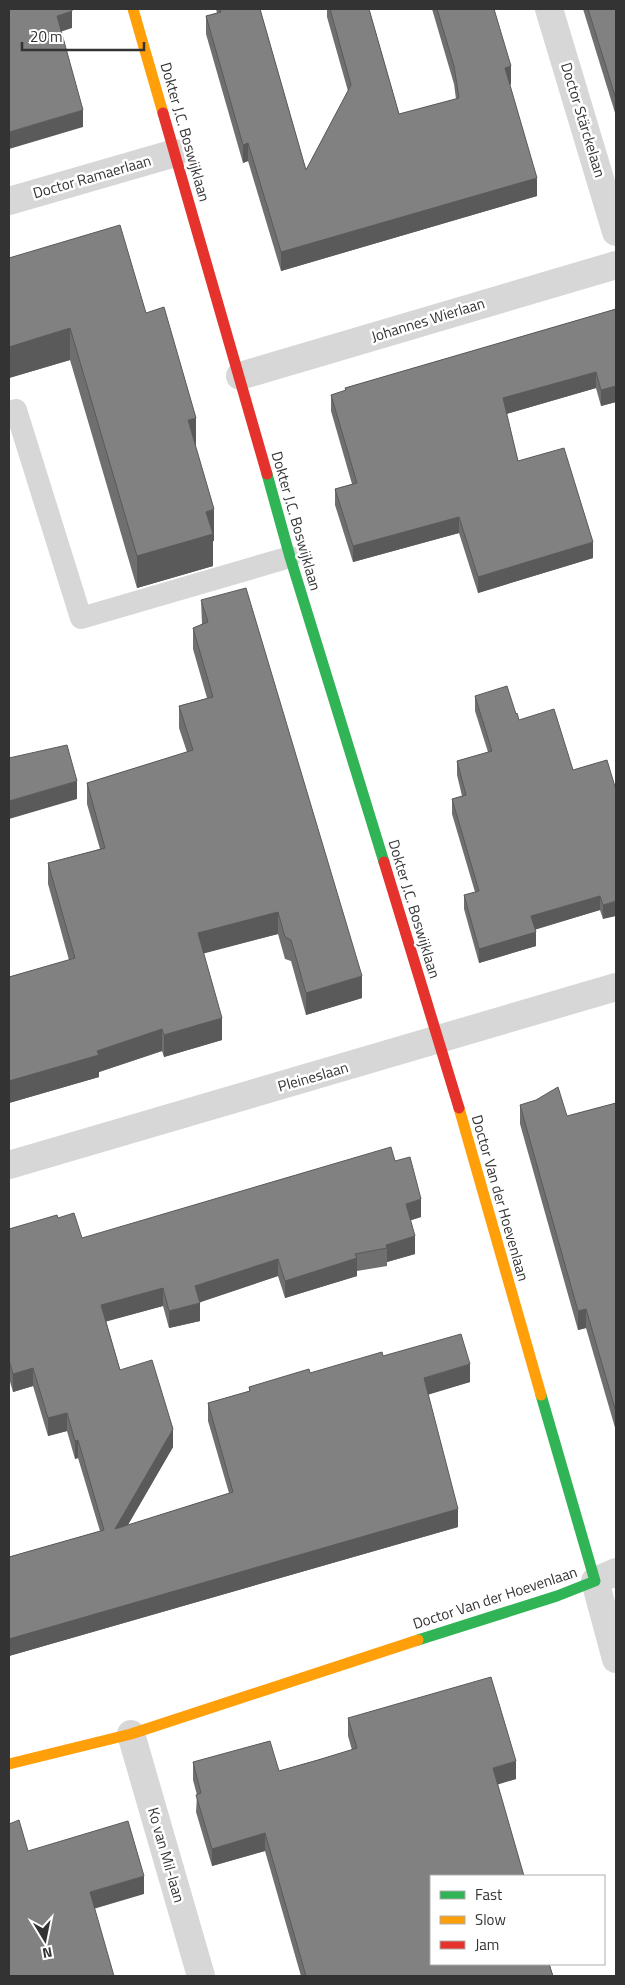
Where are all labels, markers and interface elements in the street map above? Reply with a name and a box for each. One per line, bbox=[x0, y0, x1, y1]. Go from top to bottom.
scale bar bbox=[22, 20, 145, 52]
text: 20 m bbox=[30, 25, 63, 48]
street label: Dokter J.C. Boswijklaan bbox=[155, 59, 216, 204]
street label: Doctor Stärckelaan bbox=[555, 59, 612, 180]
street label: Doctor Ramaerlaan bbox=[30, 149, 154, 204]
street label: Johannes Wierlaan bbox=[368, 291, 487, 348]
street label: Dokter J.C. Boswijklaan bbox=[266, 448, 327, 593]
street label: Dokter J.C. Boswijklaan bbox=[382, 837, 447, 981]
street label: Pleineslaan bbox=[275, 1055, 351, 1098]
street label: Doctor Van der Hoevenlaan bbox=[466, 1112, 535, 1284]
street label: Doctor Van der Hoevenlaan bbox=[410, 1560, 580, 1635]
street label: Ko van Mil-laan bbox=[142, 1805, 191, 1905]
legend bbox=[430, 1875, 605, 1965]
text: Fast bbox=[475, 1883, 503, 1906]
text: Slow bbox=[475, 1908, 506, 1931]
north arrow bbox=[20, 1915, 70, 1965]
text: Jam bbox=[475, 1933, 499, 1956]
text: N bbox=[41, 1942, 54, 1964]

